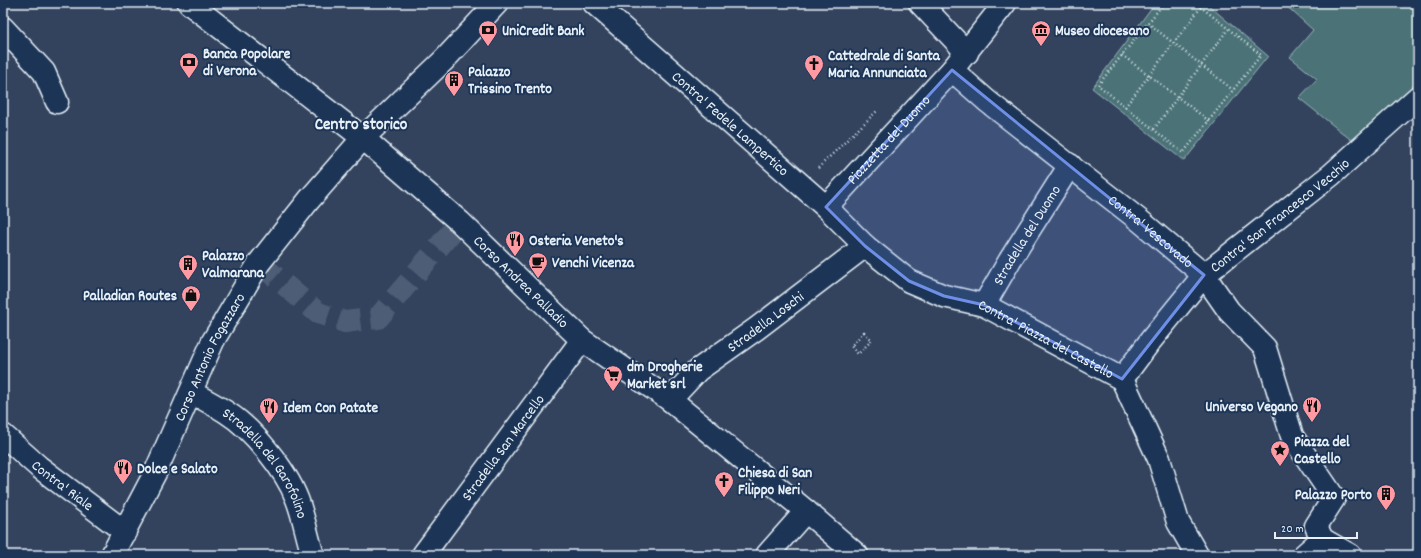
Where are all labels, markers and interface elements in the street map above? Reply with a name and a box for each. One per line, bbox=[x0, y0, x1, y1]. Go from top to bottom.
bank icon: UniCredit Bank bbox=[477, 19, 499, 47]
museum icon: Museo diocesano bbox=[1030, 19, 1052, 47]
place label: UniCredit Bank bbox=[502, 21, 584, 43]
place label: Museo diocesano bbox=[1055, 21, 1150, 43]
place label: Banca Popolare di Verona bbox=[203, 44, 291, 83]
place label: Cattedrale di Santa Maria Annunciata bbox=[828, 46, 941, 85]
bank icon: Banca Popolare di Verona bbox=[178, 51, 200, 79]
church icon: Cattedrale di Santa Maria Annunciata bbox=[803, 53, 825, 81]
place label: Palazzo Trissino Trento bbox=[468, 62, 552, 101]
street label: Contra' Fedele Lampertico bbox=[666, 67, 793, 183]
building icon: Palazzo Trissino Trento bbox=[443, 69, 465, 97]
street label: Piazzetta del Duomo bbox=[843, 91, 937, 190]
district label: Centro storico bbox=[315, 114, 408, 138]
street label: Contra' San Francesco Vecchio bbox=[1206, 154, 1356, 279]
street label: Stradella del Duomo bbox=[989, 181, 1068, 290]
street label: Contra' Vescovado bbox=[1102, 190, 1198, 275]
restaurant icon: Osteria Veneto's bbox=[504, 229, 526, 257]
street label: Corso Andrea Palladio bbox=[467, 231, 573, 335]
place label: Osteria Veneto's bbox=[529, 231, 624, 253]
place label: Palazzo Valmarana bbox=[202, 246, 265, 285]
cafe icon: Venchi Vicenza bbox=[527, 251, 549, 279]
building icon: Palazzo Valmarana bbox=[177, 253, 199, 281]
place label: Venchi Vicenza bbox=[552, 253, 635, 275]
shop icon: Palladian Routes bbox=[180, 284, 202, 312]
place label: Palladian Routes bbox=[83, 286, 177, 308]
street label: Stradella Loschi bbox=[723, 287, 810, 359]
street label: Corso Antonio Fogazzaro bbox=[170, 289, 252, 425]
street label: Contra' Piazza del Castello bbox=[976, 295, 1118, 386]
place label: dm Drogherie Market srl bbox=[627, 357, 703, 396]
supermarket icon: dm Drogherie Market srl bbox=[602, 364, 624, 392]
street label: Stradella San Marcello bbox=[457, 390, 551, 506]
restaurant icon: Universo Vegano bbox=[1301, 395, 1323, 423]
restaurant icon: Idem Con Patate bbox=[258, 396, 280, 424]
place label: Universo Vegano bbox=[1205, 397, 1298, 419]
place label: Idem Con Patate bbox=[283, 398, 378, 420]
street label: Stradella del Garofolino bbox=[217, 403, 312, 522]
place label: Piazza del Castello bbox=[1294, 432, 1350, 471]
place icon: Piazza del Castello bbox=[1269, 439, 1291, 467]
street label: Contra' Riale bbox=[25, 456, 98, 518]
restaurant icon: Dolce e Salato bbox=[112, 457, 134, 485]
place label: Dolce e Salato bbox=[137, 459, 218, 481]
place label: Chiesa di San Filippo Neri bbox=[738, 463, 812, 502]
church icon: Chiesa di San Filippo Neri bbox=[713, 470, 735, 498]
building icon: Palazzo Porto bbox=[1375, 483, 1397, 511]
place label: Palazzo Porto bbox=[1295, 485, 1372, 507]
scale bar bbox=[1275, 514, 1357, 540]
text: 20 m bbox=[1281, 521, 1304, 538]

